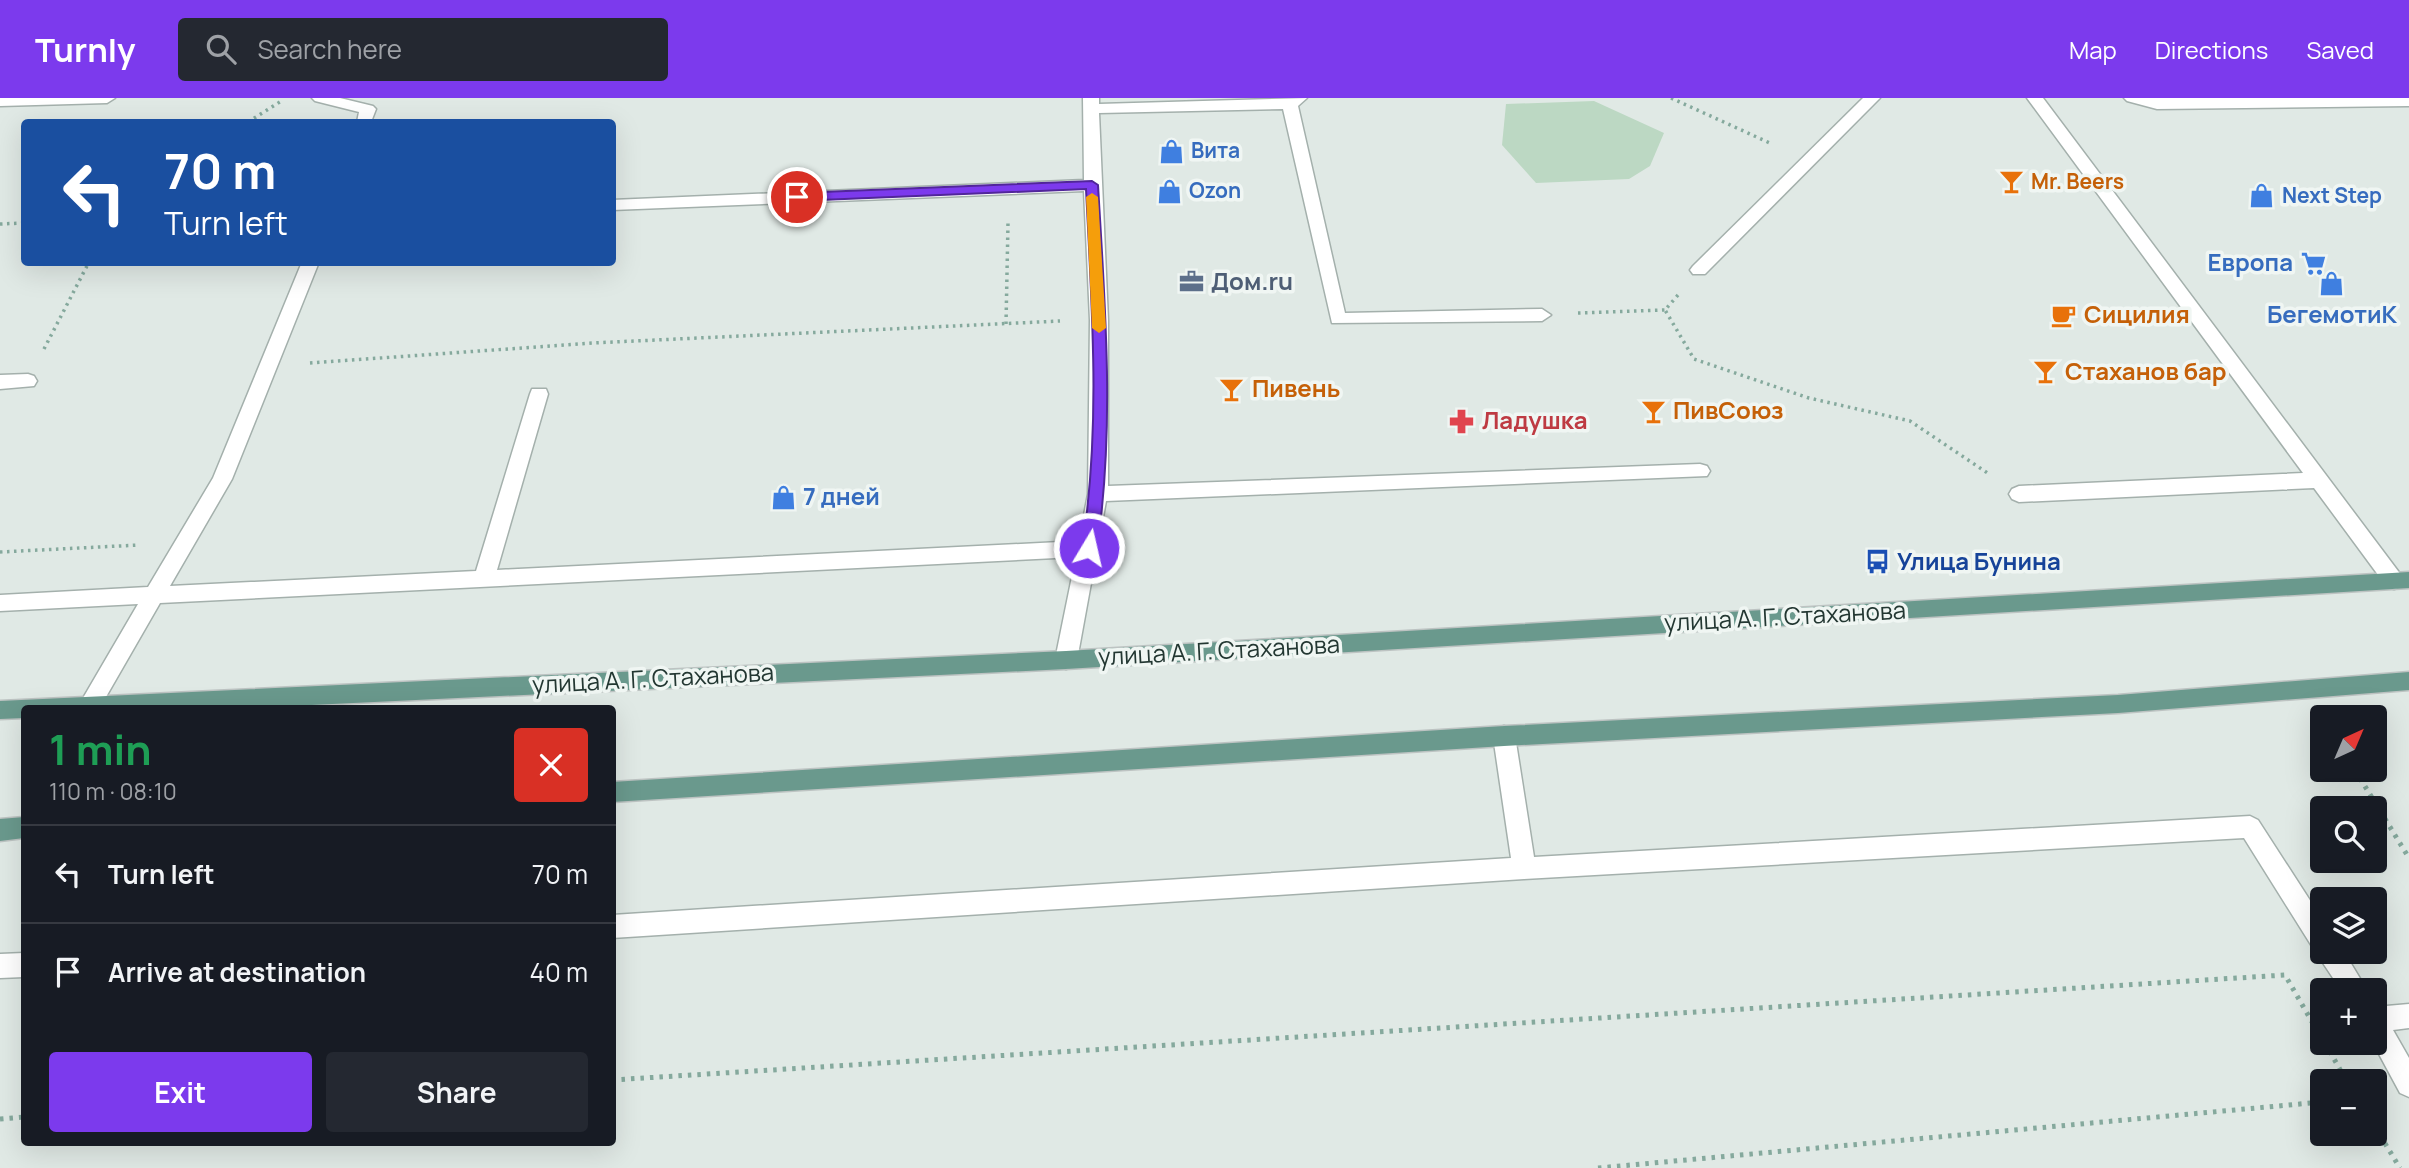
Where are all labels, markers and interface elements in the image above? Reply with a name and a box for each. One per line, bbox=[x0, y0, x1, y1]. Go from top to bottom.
search box bbox=[178, 18, 668, 81]
text: Turnly bbox=[35, 27, 136, 72]
icon: search bbox=[202, 30, 240, 68]
text: Search here bbox=[258, 31, 402, 67]
text: Map bbox=[2069, 33, 2117, 66]
text: Directions bbox=[2155, 33, 2268, 66]
text: Saved bbox=[2306, 33, 2374, 66]
place label: Вита bbox=[1191, 136, 1240, 164]
text: 70 m bbox=[164, 137, 276, 204]
shop icon: Вита bbox=[1157, 137, 1185, 165]
icon: left bbox=[49, 147, 140, 238]
pin bbox=[767, 167, 827, 227]
place label: Mr. Beers bbox=[2031, 167, 2124, 195]
bar icon: Mr. Beers bbox=[1997, 168, 2025, 196]
place label: Ozon bbox=[1189, 176, 1241, 204]
shop icon: Ozon bbox=[1155, 177, 1183, 205]
icon: arrive bbox=[778, 178, 816, 216]
place label: Next Step bbox=[2282, 181, 2382, 209]
shop icon: Next Step bbox=[2248, 182, 2276, 210]
text: Turn left bbox=[164, 201, 288, 245]
place label: Европа bbox=[2208, 245, 2293, 278]
supermarket icon: Европа bbox=[2299, 249, 2327, 277]
place label: Дом.ru bbox=[1211, 264, 1293, 297]
office icon: Дом.ru bbox=[1177, 268, 1205, 296]
shop icon: БегемотиК bbox=[2318, 270, 2346, 298]
place label: Сицилия bbox=[2084, 297, 2190, 330]
place label: БегемотиК bbox=[2267, 297, 2398, 330]
cafe icon: Сицилия bbox=[2050, 301, 2078, 329]
place label: Стаханов бар bbox=[2065, 354, 2227, 387]
bar icon: Стаханов бар bbox=[2031, 358, 2059, 386]
place label: Пивень bbox=[1252, 371, 1340, 404]
bar icon: Пивень bbox=[1218, 375, 1246, 403]
place label: ПивСоюз bbox=[1673, 393, 1783, 426]
bar icon: ПивСоюз bbox=[1639, 397, 1667, 425]
place label: Ладушка bbox=[1482, 403, 1588, 436]
pharmacy icon: Ладушка bbox=[1448, 407, 1476, 435]
place label: 7 дней bbox=[803, 479, 880, 512]
shop icon: 7 дней bbox=[769, 483, 797, 511]
position arrow bbox=[1052, 511, 1126, 585]
place label: Улица Бунина bbox=[1897, 544, 2061, 577]
bus stop icon: Улица Бунина bbox=[1863, 548, 1891, 576]
street label: улица А. Г. Стаханова bbox=[1663, 593, 1907, 638]
street label: улица А. Г. Стаханова bbox=[1097, 627, 1341, 672]
street label: улица А. Г. Стаханова bbox=[531, 655, 775, 700]
north arrow bbox=[2310, 705, 2387, 782]
map controls bbox=[2310, 705, 2387, 1146]
text: 1 min bbox=[49, 720, 152, 778]
button: close bbox=[514, 728, 588, 802]
text: 110 m · 08:10 bbox=[49, 775, 177, 807]
button: search bbox=[2310, 796, 2387, 873]
icon: left bbox=[49, 855, 87, 893]
text: Turn left bbox=[108, 856, 215, 892]
text: 70 m bbox=[532, 856, 588, 892]
button: layers bbox=[2310, 887, 2387, 964]
icon: arrive bbox=[49, 953, 87, 991]
text: Arrive at destination bbox=[108, 954, 366, 990]
text: 40 m bbox=[530, 954, 588, 990]
button: + bbox=[2310, 978, 2387, 1055]
button: Exit bbox=[49, 1052, 312, 1132]
button: Share bbox=[326, 1052, 588, 1132]
button: − bbox=[2310, 1069, 2387, 1146]

